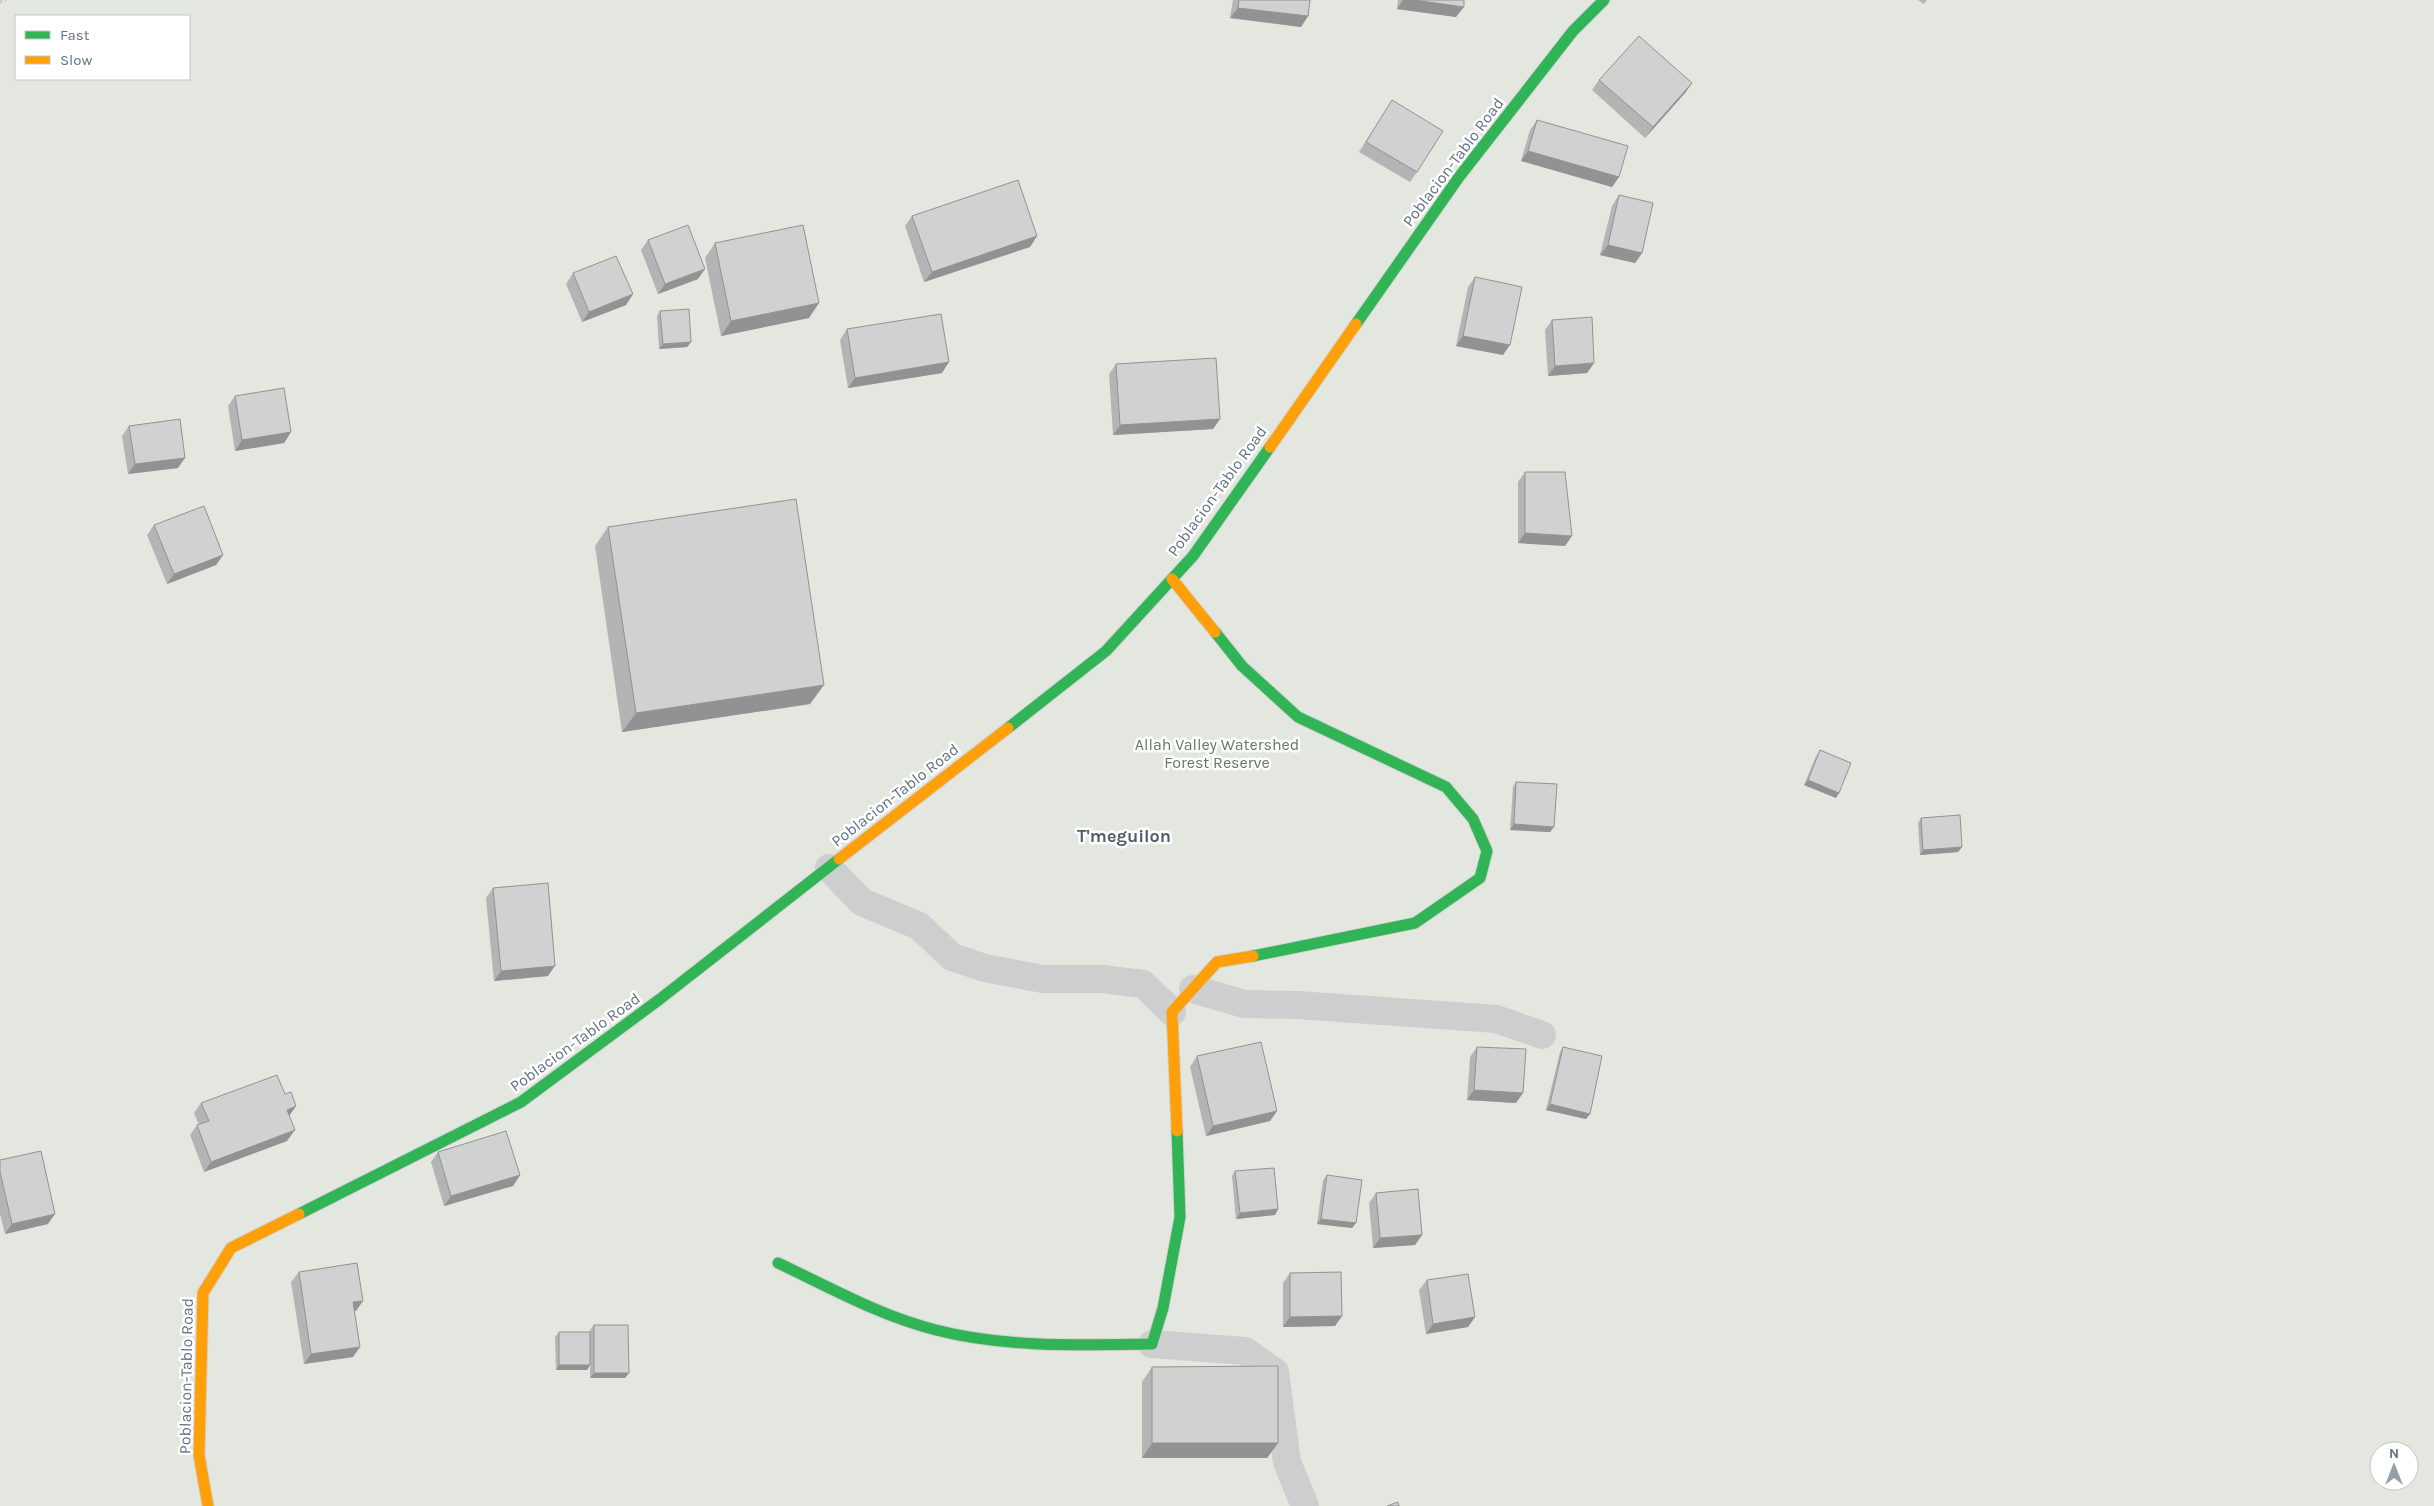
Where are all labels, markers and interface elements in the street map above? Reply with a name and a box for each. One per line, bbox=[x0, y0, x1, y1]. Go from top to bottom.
legend bbox=[15, 15, 190, 80]
text: Fast bbox=[60, 26, 90, 44]
text: Slow bbox=[60, 51, 92, 69]
street label: Poblacion-Tablo Road bbox=[1398, 94, 1508, 230]
street label: Poblacion-Tablo Road bbox=[1163, 422, 1271, 560]
park label: Allah Valley Watershed Forest Reserve bbox=[1135, 735, 1299, 772]
street label: Poblacion-Tablo Road bbox=[828, 739, 962, 851]
district label: T'meguilon bbox=[1077, 825, 1171, 847]
street label: Poblacion-Tablo Road bbox=[506, 988, 644, 1096]
street label: Poblacion-Tablo Road bbox=[175, 1298, 197, 1454]
north arrow bbox=[2369, 1441, 2419, 1491]
text: N bbox=[2389, 1445, 2399, 1462]

